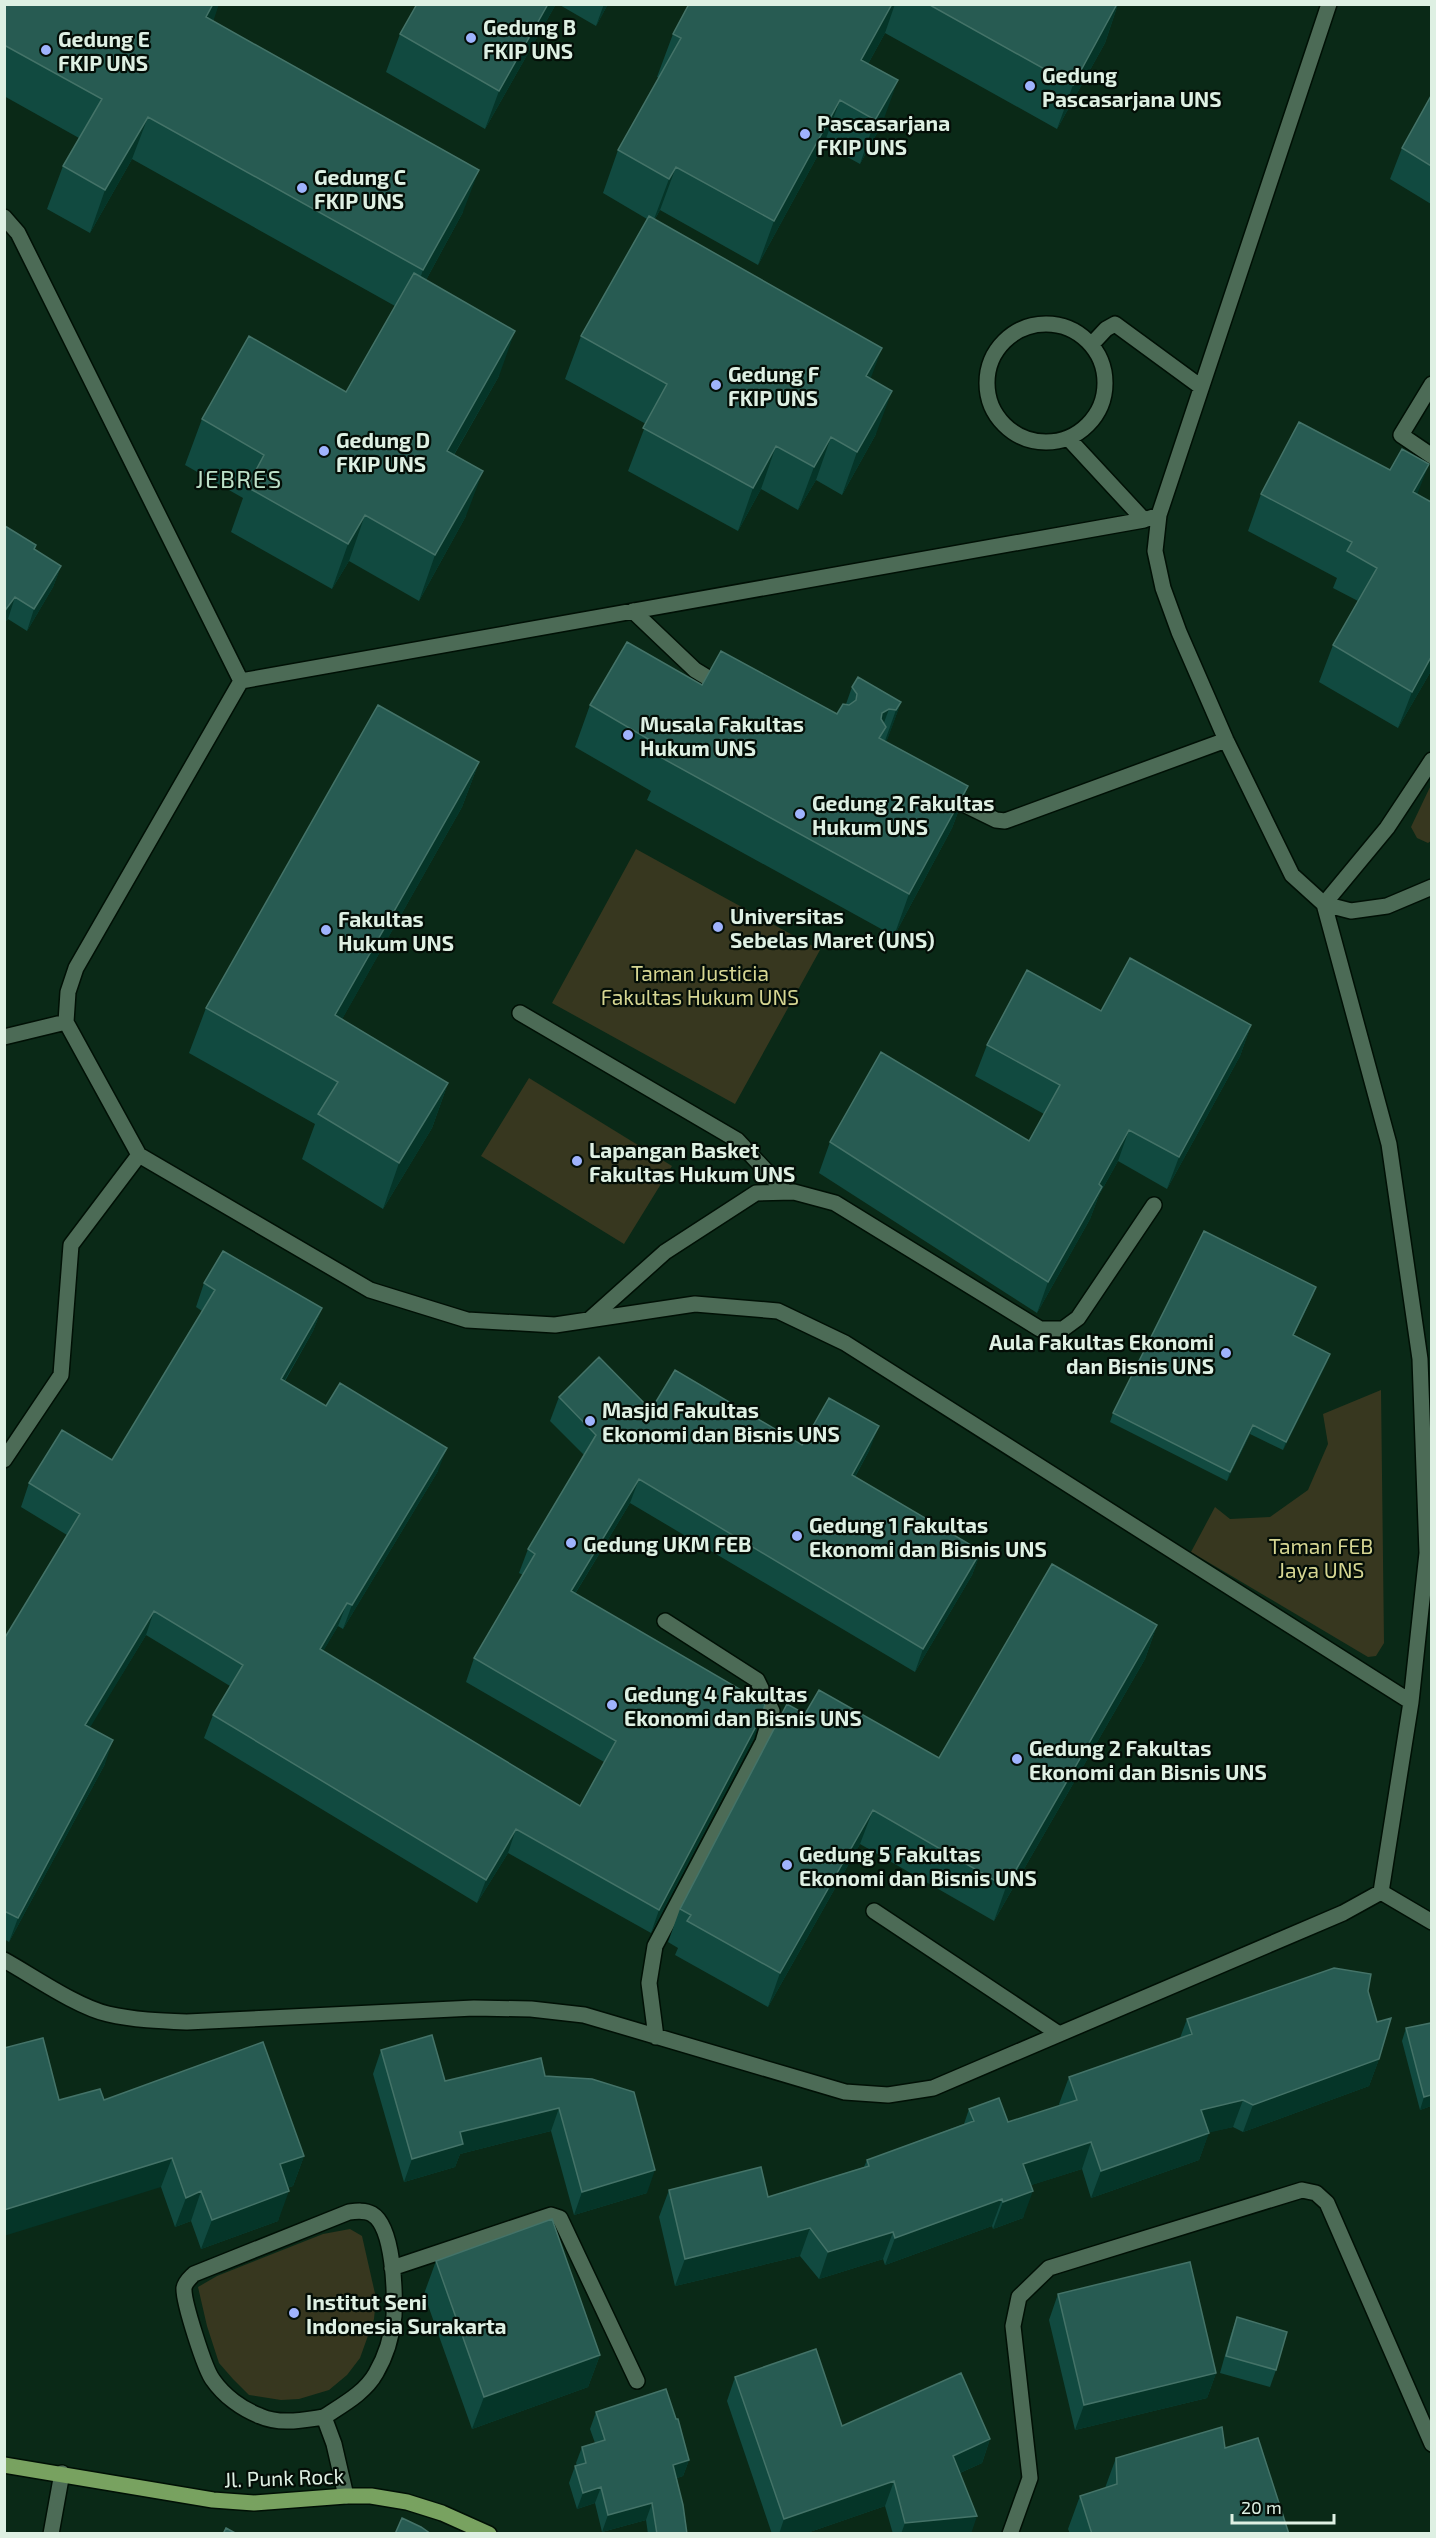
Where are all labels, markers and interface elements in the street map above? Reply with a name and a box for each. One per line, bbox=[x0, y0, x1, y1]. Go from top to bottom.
place label: Gedung B FKIP UNS bbox=[483, 14, 576, 63]
place label: Gedung E FKIP UNS bbox=[58, 26, 150, 75]
marker: Gedung B FKIP UNS bbox=[464, 31, 478, 45]
marker: Gedung E FKIP UNS bbox=[39, 43, 53, 57]
place label: Gedung Pascasarjana UNS bbox=[1042, 62, 1222, 111]
marker: Gedung Pascasarjana UNS bbox=[1023, 79, 1037, 93]
place label: Pascasarjana FKIP UNS bbox=[817, 110, 950, 159]
marker: Pascasarjana FKIP UNS bbox=[798, 127, 812, 141]
place label: Gedung C FKIP UNS bbox=[314, 164, 406, 213]
marker: Gedung C FKIP UNS bbox=[295, 181, 309, 195]
place label: Gedung F FKIP UNS bbox=[728, 361, 820, 410]
marker: Gedung F FKIP UNS bbox=[709, 378, 723, 392]
place label: Gedung D FKIP UNS bbox=[336, 427, 430, 476]
marker: Gedung D FKIP UNS bbox=[317, 444, 331, 458]
district label: JEBRES bbox=[195, 464, 283, 493]
place label: Musala Fakultas Hukum UNS bbox=[640, 711, 804, 760]
marker: Musala Fakultas Hukum UNS bbox=[621, 728, 635, 742]
place label: Gedung 2 Fakultas Hukum UNS bbox=[812, 790, 994, 839]
marker: Gedung 2 Fakultas Hukum UNS bbox=[793, 807, 807, 821]
place label: Universitas Sebelas Maret (UNS) bbox=[730, 903, 935, 952]
place label: Fakultas Hukum UNS bbox=[338, 906, 454, 955]
marker: Universitas Sebelas Maret (UNS) bbox=[711, 920, 725, 934]
marker: Fakultas Hukum UNS bbox=[319, 923, 333, 937]
park label: Taman Justicia Fakultas Hukum UNS bbox=[601, 960, 799, 1009]
place label: Lapangan Basket Fakultas Hukum UNS bbox=[589, 1137, 795, 1186]
marker: Lapangan Basket Fakultas Hukum UNS bbox=[570, 1154, 584, 1168]
place label: Aula Fakultas Ekonomi dan Bisnis UNS bbox=[989, 1329, 1214, 1378]
marker: Aula Fakultas Ekonomi dan Bisnis UNS bbox=[1219, 1346, 1233, 1360]
place label: Masjid Fakultas Ekonomi dan Bisnis UNS bbox=[602, 1397, 840, 1446]
marker: Masjid Fakultas Ekonomi dan Bisnis UNS bbox=[583, 1414, 597, 1428]
place label: Gedung 1 Fakultas Ekonomi dan Bisnis UNS bbox=[809, 1512, 1047, 1561]
marker: Gedung 1 Fakultas Ekonomi dan Bisnis UNS bbox=[790, 1529, 804, 1543]
place label: Gedung UKM FEB bbox=[583, 1531, 752, 1556]
park label: Taman FEB Jaya UNS bbox=[1269, 1533, 1373, 1582]
marker: Gedung UKM FEB bbox=[564, 1536, 578, 1550]
place label: Gedung 4 Fakultas Ekonomi dan Bisnis UNS bbox=[624, 1681, 862, 1730]
marker: Gedung 4 Fakultas Ekonomi dan Bisnis UNS bbox=[605, 1698, 619, 1712]
place label: Gedung 2 Fakultas Ekonomi dan Bisnis UNS bbox=[1029, 1735, 1267, 1784]
marker: Gedung 2 Fakultas Ekonomi dan Bisnis UNS bbox=[1010, 1752, 1024, 1766]
place label: Gedung 5 Fakultas Ekonomi dan Bisnis UNS bbox=[799, 1841, 1037, 1890]
marker: Gedung 5 Fakultas Ekonomi dan Bisnis UNS bbox=[780, 1858, 794, 1872]
place label: Institut Seni Indonesia Surakarta bbox=[306, 2289, 507, 2338]
marker: Institut Seni Indonesia Surakarta bbox=[287, 2306, 301, 2320]
street label: Jl. Punk Rock bbox=[223, 2462, 345, 2492]
scale bar bbox=[1232, 2487, 1334, 2525]
text: 20 m bbox=[1241, 2496, 1282, 2518]

